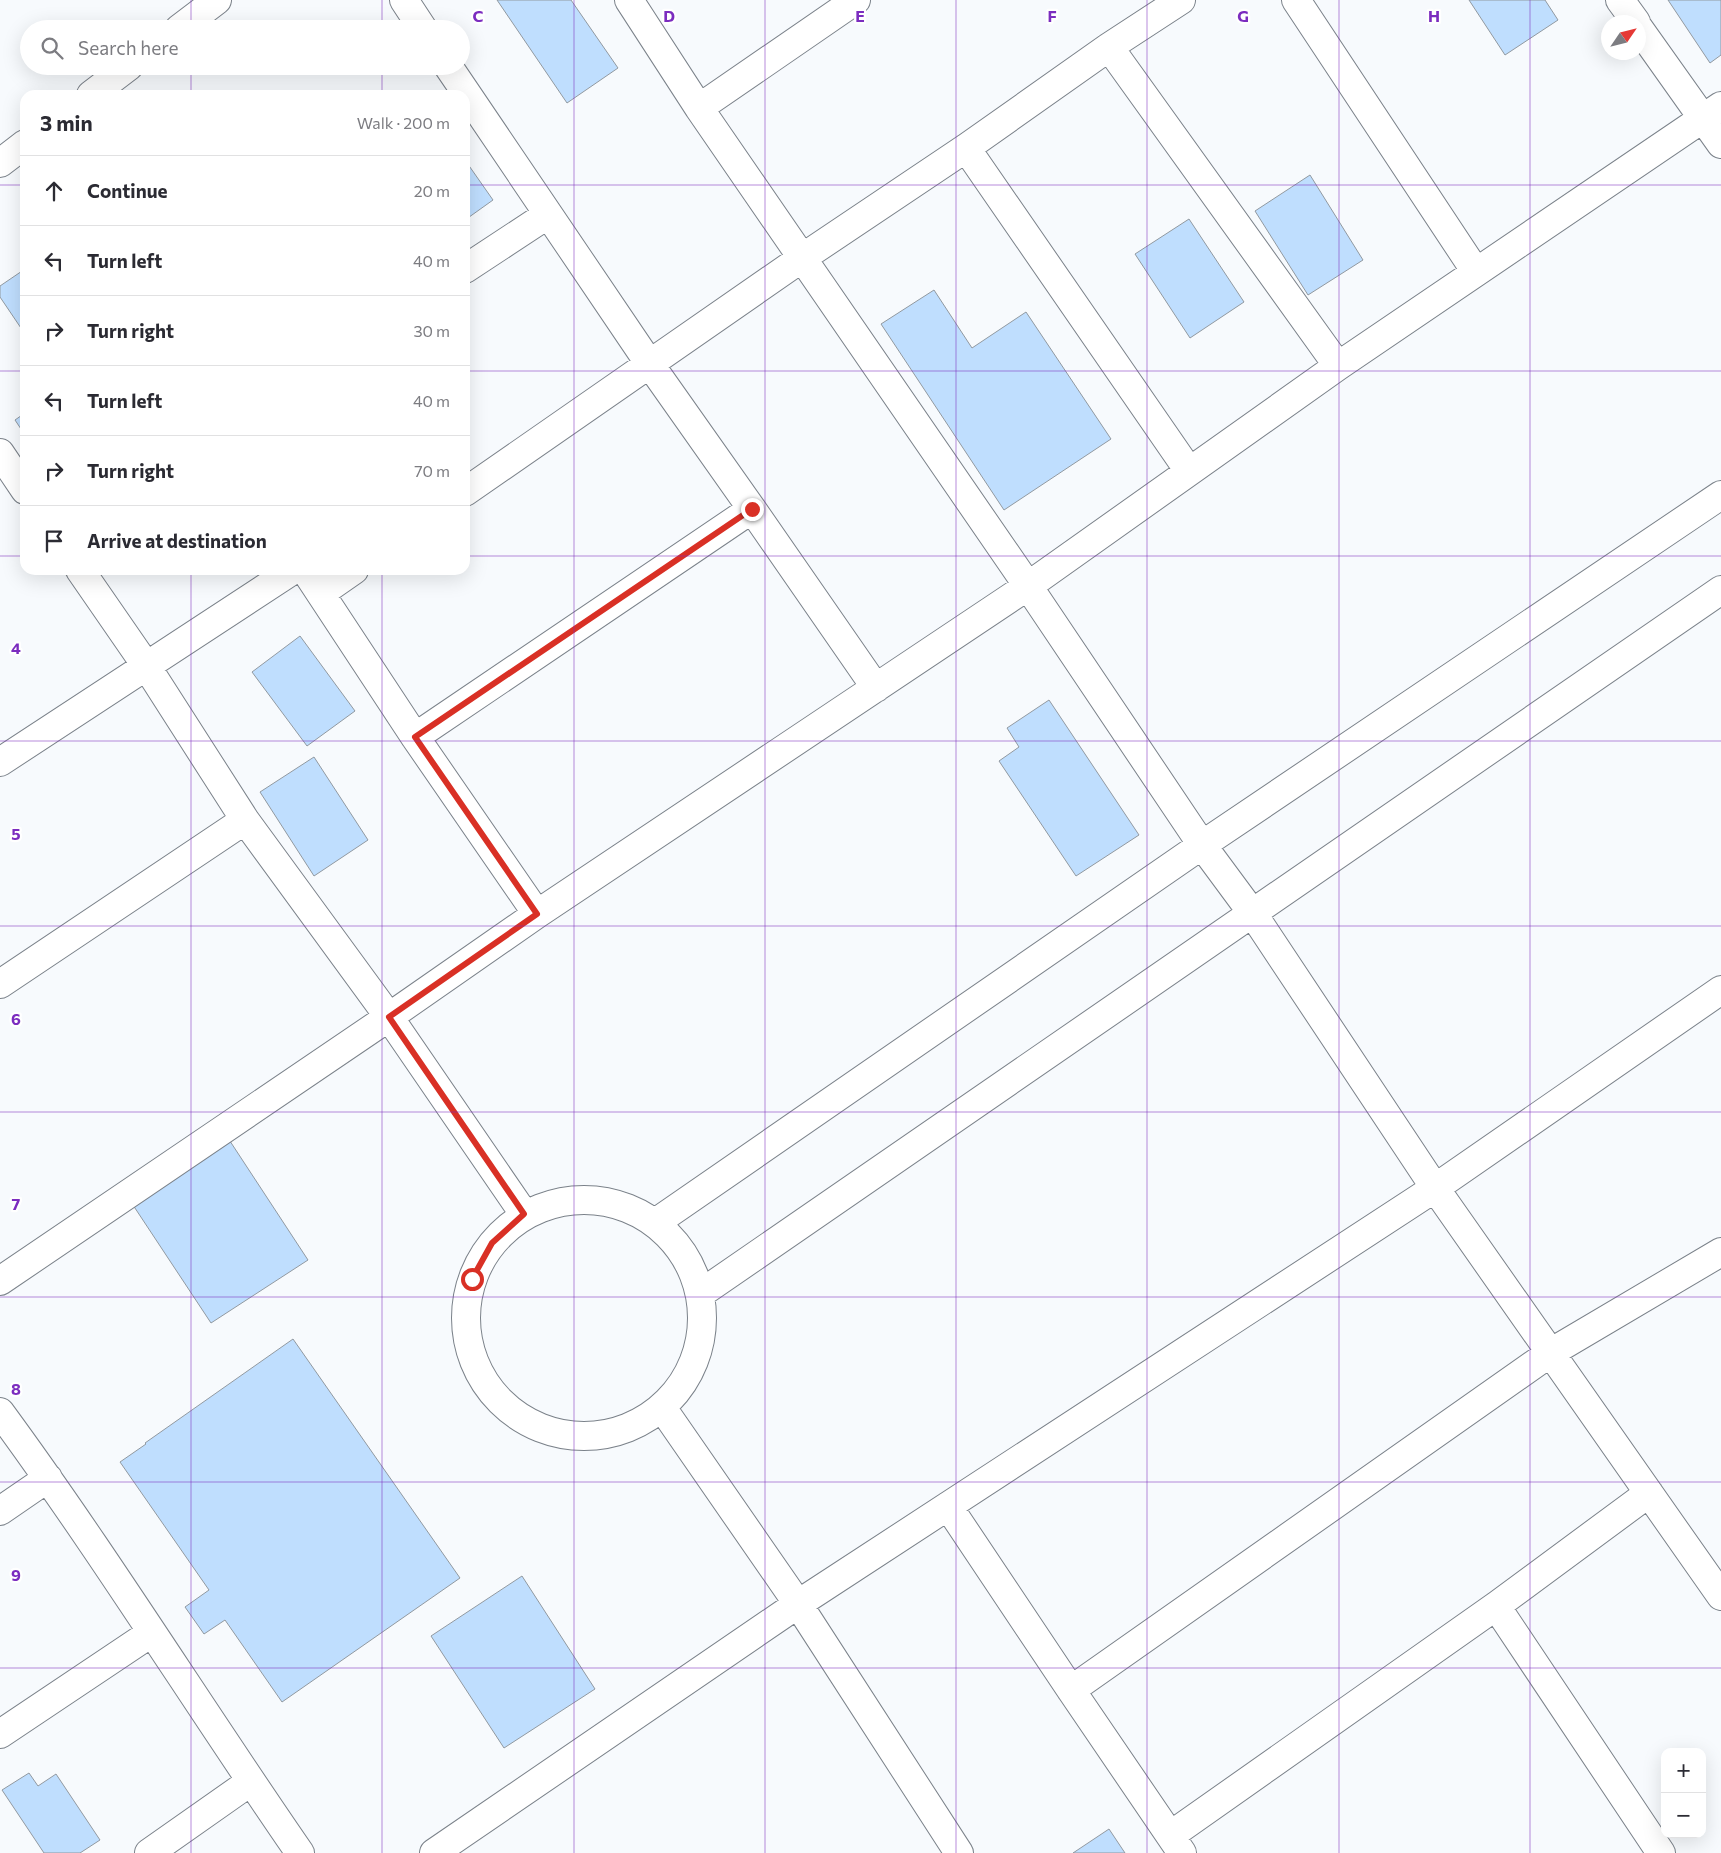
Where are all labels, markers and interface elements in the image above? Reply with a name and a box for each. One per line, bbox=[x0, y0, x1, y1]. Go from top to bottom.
text: C bbox=[473, 6, 484, 25]
text: D bbox=[663, 6, 675, 25]
text: E bbox=[855, 6, 865, 25]
text: F bbox=[1047, 6, 1057, 25]
text: G bbox=[1237, 6, 1249, 25]
text: H bbox=[1428, 6, 1440, 25]
north arrow bbox=[1601, 15, 1646, 60]
search box bbox=[20, 20, 470, 75]
icon: search bbox=[38, 34, 66, 62]
text: Search here bbox=[78, 36, 178, 59]
text: 3 min bbox=[40, 110, 93, 135]
text: Walk · 200 m bbox=[357, 113, 450, 132]
icon: ahead bbox=[40, 177, 68, 205]
text: Continue bbox=[87, 179, 167, 202]
text: 20 m bbox=[414, 181, 450, 200]
icon: left bbox=[40, 247, 68, 275]
text: Turn left bbox=[87, 249, 162, 272]
text: 40 m bbox=[413, 251, 450, 270]
icon: right bbox=[40, 317, 68, 345]
text: Turn right bbox=[87, 319, 174, 342]
text: 30 m bbox=[413, 321, 450, 340]
icon: left bbox=[40, 387, 68, 415]
text: Turn left bbox=[87, 389, 162, 412]
text: 40 m bbox=[413, 391, 450, 410]
icon: right bbox=[40, 457, 68, 485]
text: Turn right bbox=[87, 459, 174, 482]
text: 70 m bbox=[414, 461, 450, 480]
route end bbox=[741, 498, 764, 521]
icon: arrive bbox=[40, 527, 68, 555]
text: Arrive at destination bbox=[87, 529, 267, 552]
text: 4 bbox=[11, 638, 21, 657]
text: 5 bbox=[11, 824, 21, 843]
text: 6 bbox=[11, 1009, 21, 1028]
text: 7 bbox=[12, 1194, 21, 1213]
route start bbox=[461, 1268, 484, 1291]
text: 8 bbox=[11, 1379, 21, 1398]
text: 9 bbox=[11, 1565, 21, 1584]
map controls bbox=[1661, 1748, 1706, 1838]
button: + bbox=[1661, 1748, 1706, 1793]
button: − bbox=[1661, 1793, 1706, 1838]

